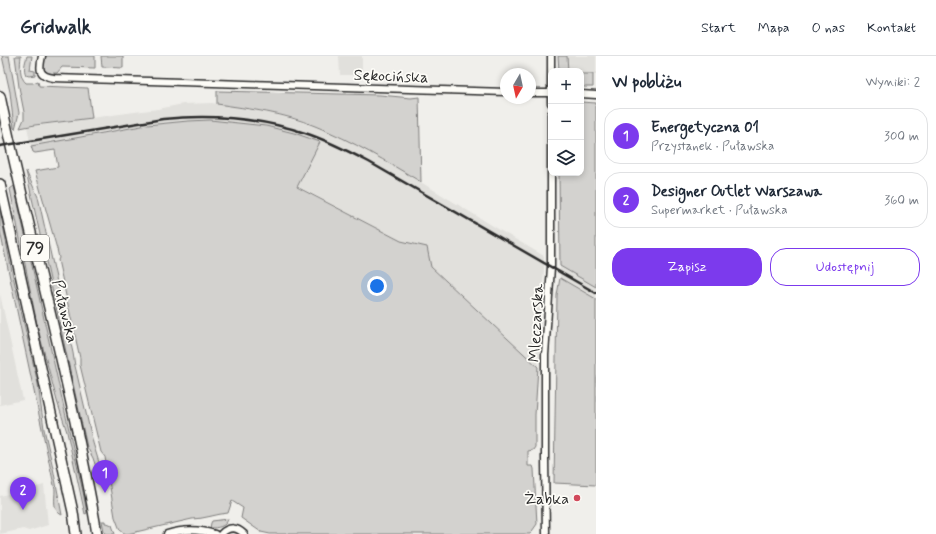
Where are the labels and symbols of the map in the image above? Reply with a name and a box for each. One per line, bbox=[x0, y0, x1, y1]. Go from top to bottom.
street label: Sękocińska bbox=[353, 65, 429, 88]
north arrow bbox=[500, 68, 536, 104]
road number: 79 bbox=[21, 235, 49, 261]
your location bbox=[367, 276, 387, 296]
street label: Puławska bbox=[47, 278, 83, 345]
street label: Mleczarska bbox=[524, 283, 549, 363]
pin: 1 bbox=[92, 460, 118, 493]
pin: 2 bbox=[10, 477, 36, 510]
place label: Żabka bbox=[524, 489, 569, 510]
marker: Żabka bbox=[572, 493, 582, 503]

